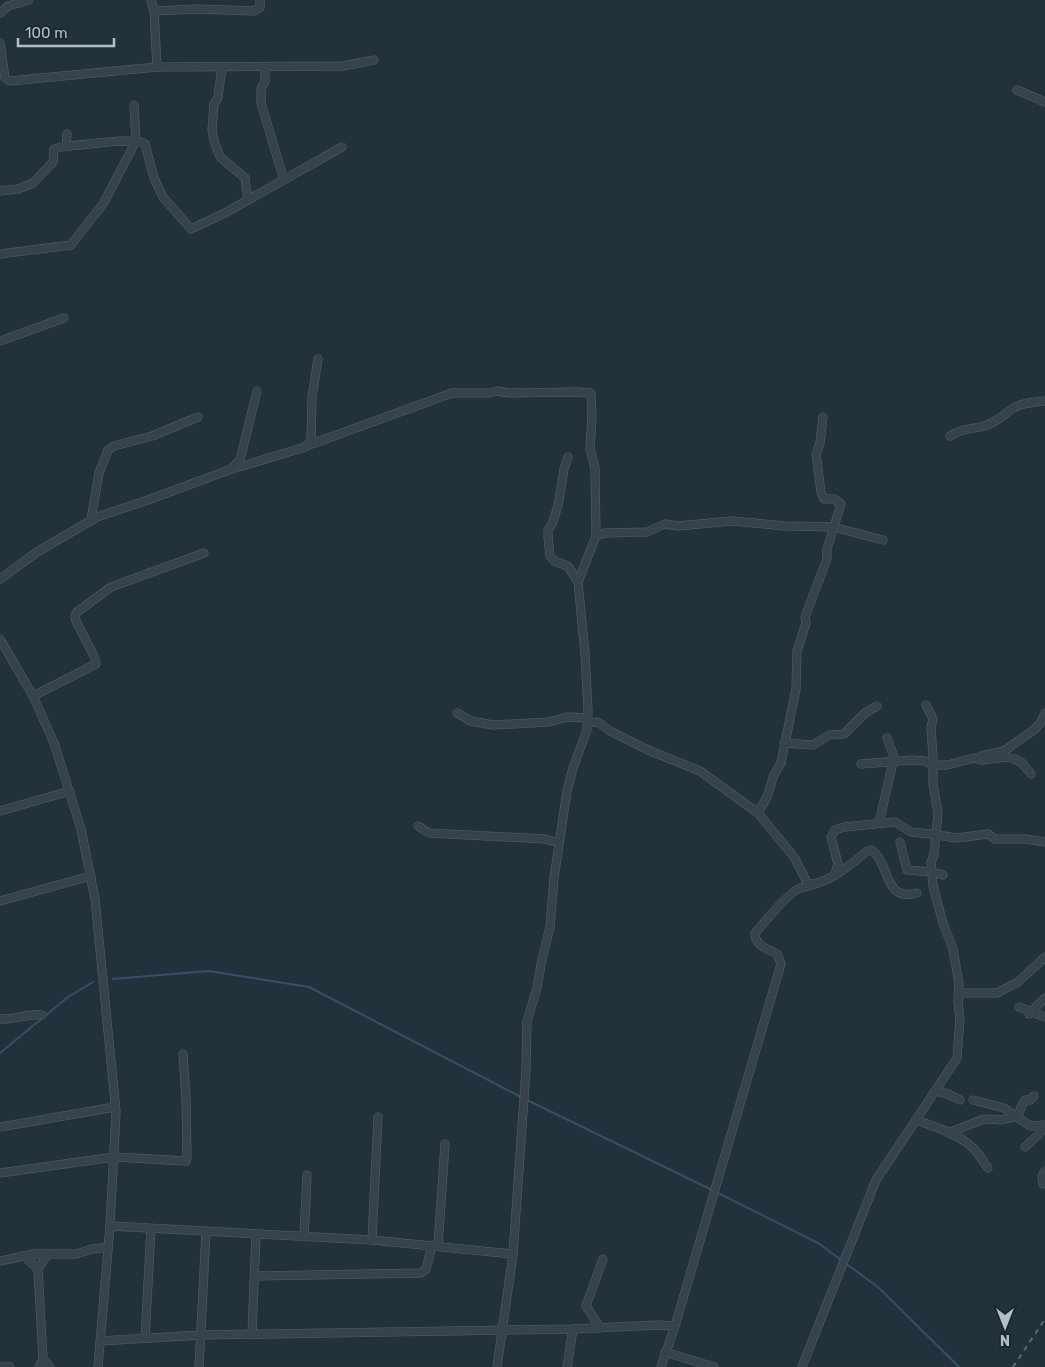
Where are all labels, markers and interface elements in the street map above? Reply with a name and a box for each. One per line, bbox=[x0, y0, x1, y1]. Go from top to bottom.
scale bar bbox=[18, 15, 114, 47]
text: 100 m bbox=[25, 24, 67, 42]
north arrow bbox=[980, 1302, 1030, 1352]
text: N bbox=[1000, 1331, 1010, 1348]

